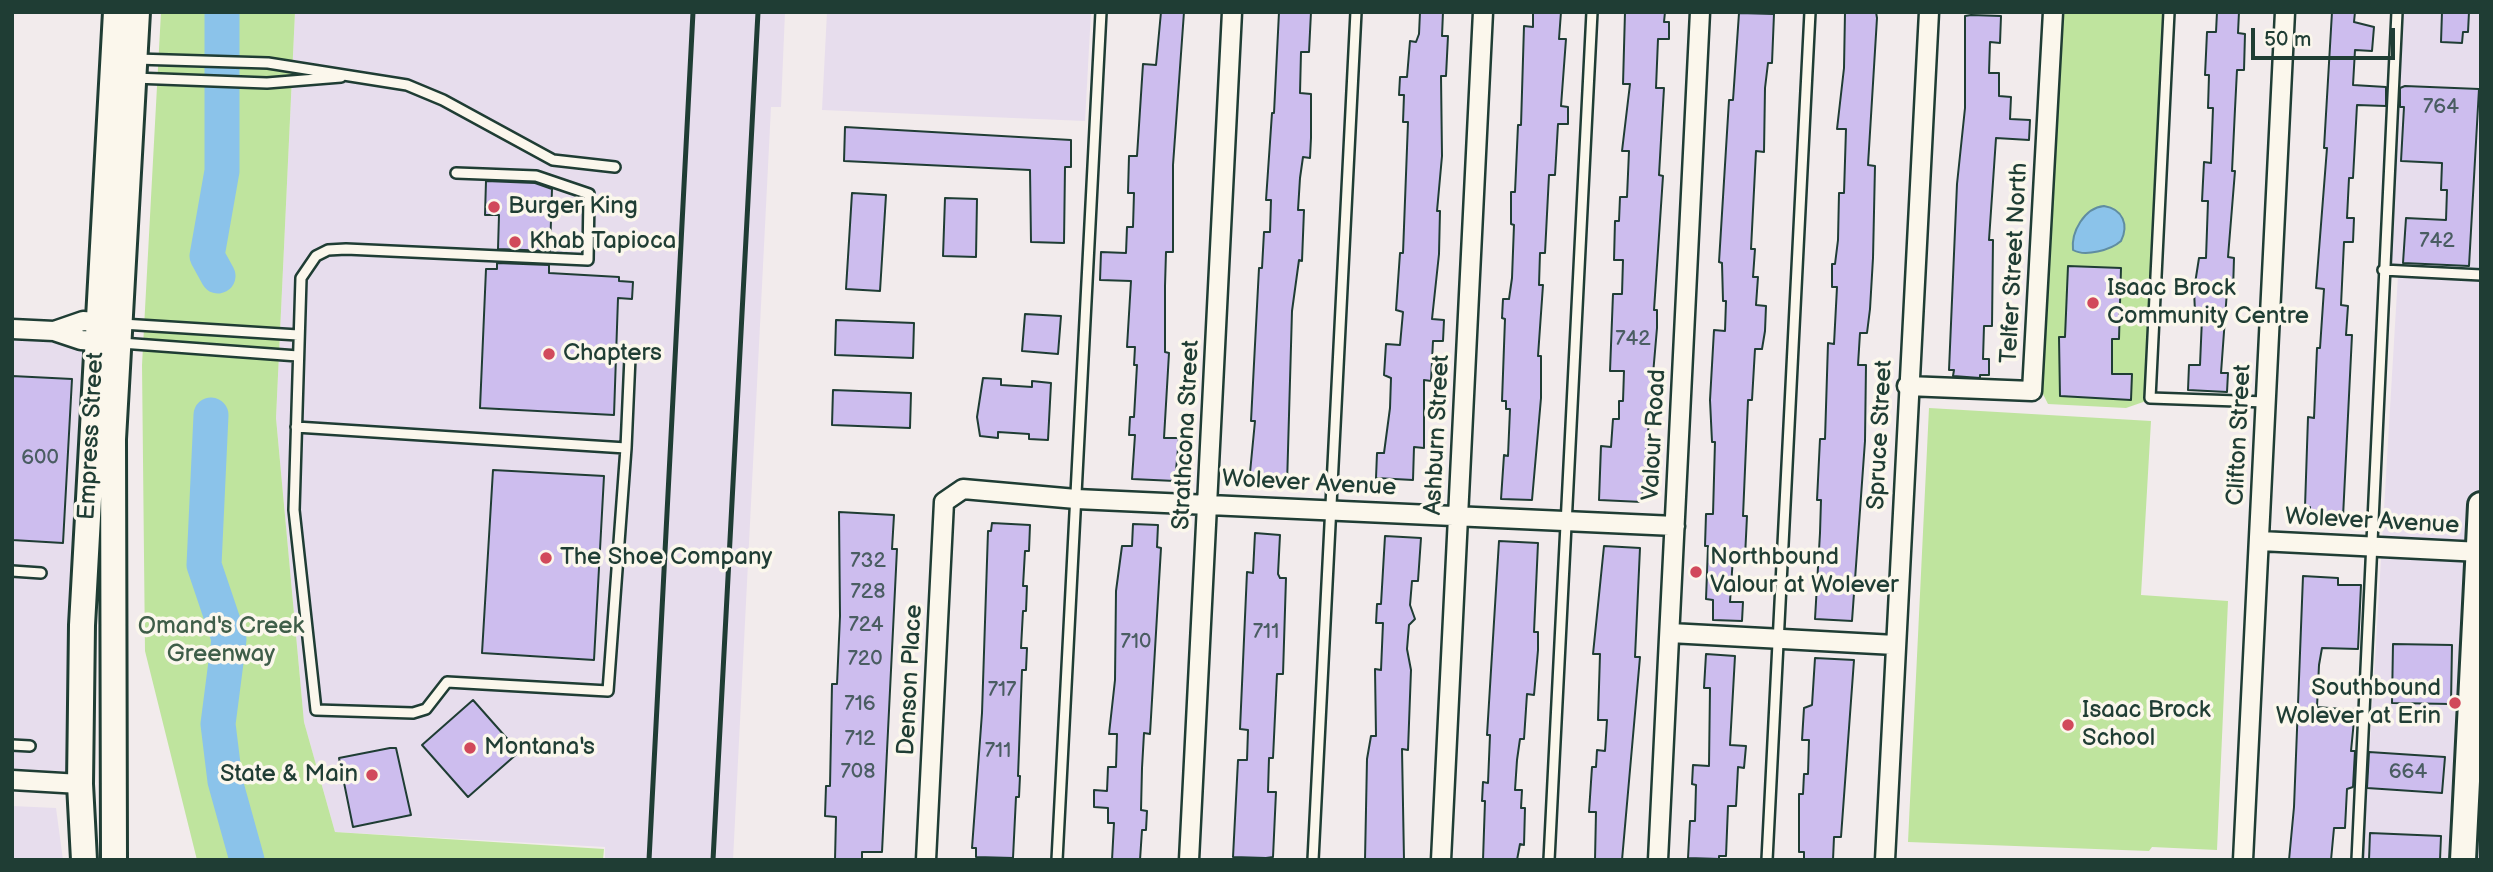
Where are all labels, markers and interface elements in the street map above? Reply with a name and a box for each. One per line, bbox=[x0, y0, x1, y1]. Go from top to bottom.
scale bar bbox=[2255, 14, 2398, 58]
text: 50 m bbox=[2264, 27, 2311, 52]
house number: 764 bbox=[2423, 95, 2459, 121]
street label: Telfer Street North bbox=[1995, 162, 2035, 364]
place label: Burger King bbox=[508, 193, 638, 221]
marker: Burger King bbox=[486, 199, 502, 215]
place label: Khab Tapioca bbox=[529, 228, 676, 256]
house number: 742 bbox=[2419, 229, 2455, 255]
marker: Khab Tapioca bbox=[507, 234, 523, 250]
place label: Isaac Brock Community Centre bbox=[2107, 275, 2309, 331]
marker: Isaac Brock Community Centre bbox=[2085, 295, 2101, 311]
house number: 742 bbox=[1615, 327, 1651, 353]
street label: Strathcona Street bbox=[1168, 339, 1206, 531]
place label: Chapters bbox=[563, 340, 662, 368]
marker: Chapters bbox=[541, 346, 557, 362]
street label: Empress Street bbox=[73, 351, 111, 521]
street label: Ashburn Street bbox=[1419, 354, 1457, 516]
street label: Spruce Street bbox=[1863, 359, 1899, 511]
street label: Clifton Street bbox=[2222, 364, 2258, 506]
street label: Valour Road bbox=[1637, 369, 1673, 501]
house number: 600 bbox=[21, 446, 59, 472]
street label: Wolever Avenue bbox=[1221, 465, 1397, 503]
street label: Wolever Avenue bbox=[2284, 503, 2460, 541]
place label: The Shoe Company bbox=[560, 544, 772, 572]
place label: Northbound Valour at Wolever bbox=[1710, 544, 1899, 600]
house number: 732 bbox=[850, 549, 886, 575]
marker: The Shoe Company bbox=[538, 550, 554, 566]
marker: Northbound Valour at Wolever bbox=[1688, 564, 1704, 580]
house number: 728 bbox=[851, 580, 885, 606]
street label: Denson Place bbox=[893, 604, 929, 756]
park label: Omand's Creek Greenway bbox=[138, 613, 304, 669]
house number: 724 bbox=[848, 613, 884, 639]
house number: 711 bbox=[1253, 620, 1279, 646]
house number: 710 bbox=[1121, 630, 1151, 656]
house number: 720 bbox=[847, 647, 883, 673]
place label: Southbound Wolever at Erin bbox=[2276, 675, 2441, 731]
house number: 717 bbox=[988, 678, 1016, 704]
house number: 716 bbox=[844, 692, 876, 718]
marker: Southbound Wolever at Erin bbox=[2447, 695, 2463, 711]
place label: Isaac Brock School bbox=[2082, 697, 2211, 753]
marker: Isaac Brock School bbox=[2060, 717, 2076, 733]
house number: 712 bbox=[845, 727, 875, 753]
place label: Montana's bbox=[484, 734, 595, 762]
house number: 711 bbox=[985, 739, 1011, 765]
marker: Montana's bbox=[462, 740, 478, 756]
house number: 708 bbox=[841, 760, 875, 786]
house number: 664 bbox=[2389, 760, 2427, 786]
place label: State & Main bbox=[220, 761, 358, 789]
marker: State & Main bbox=[364, 767, 380, 783]

